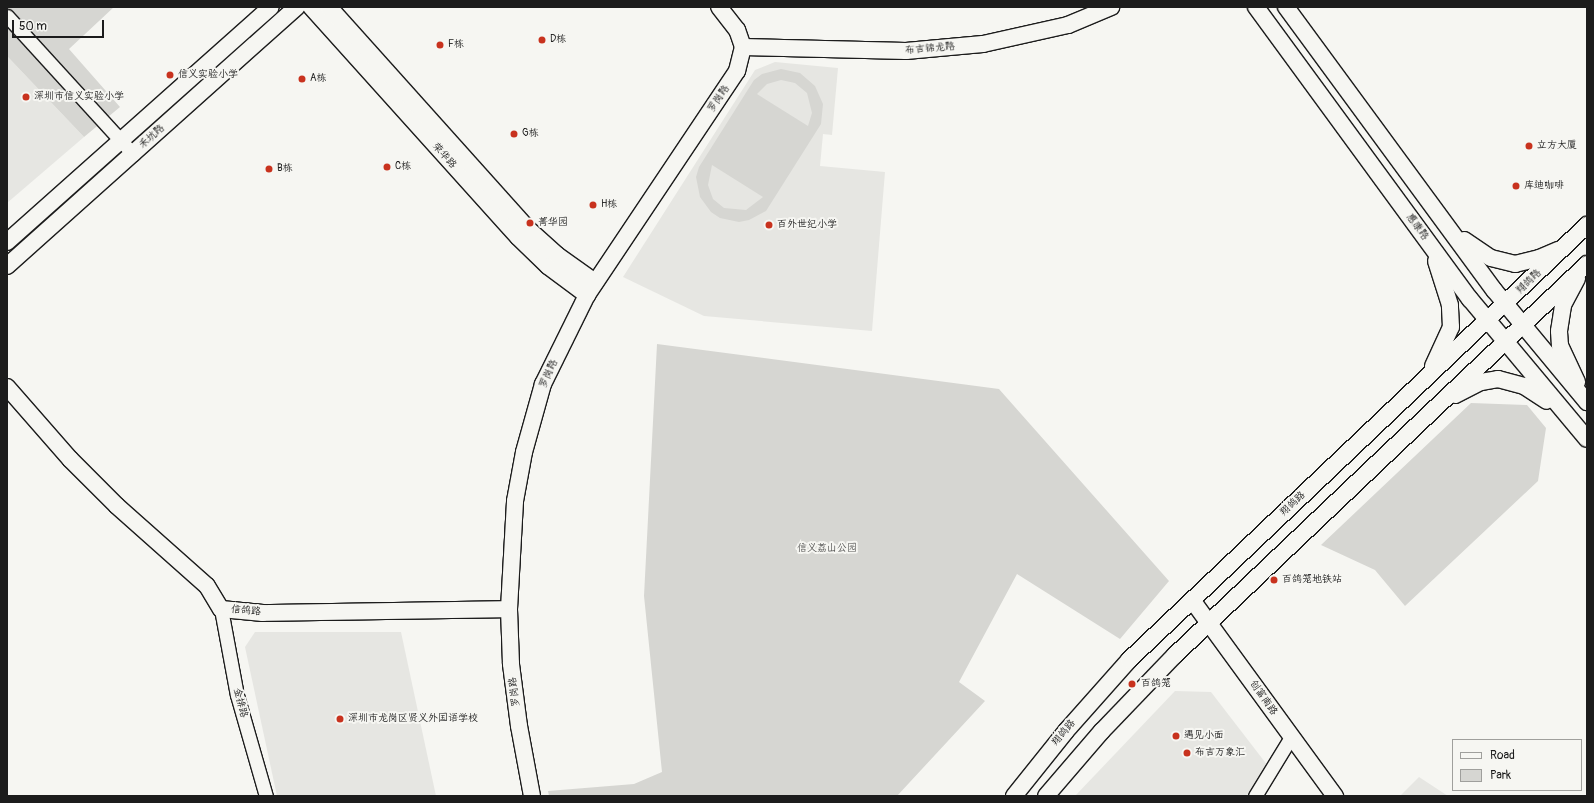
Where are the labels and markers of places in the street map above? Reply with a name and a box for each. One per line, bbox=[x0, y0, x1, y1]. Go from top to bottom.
place label: D栋 bbox=[550, 34, 566, 46]
marker: D栋 bbox=[537, 35, 547, 45]
place label: F栋 bbox=[448, 39, 464, 51]
marker: F栋 bbox=[435, 40, 445, 50]
place label: 信义实验小学 bbox=[178, 69, 238, 81]
marker: 信义实验小学 bbox=[165, 70, 175, 80]
place label: A栋 bbox=[310, 73, 326, 85]
marker: A栋 bbox=[297, 74, 307, 84]
place label: 深圳市信义实验小学 bbox=[34, 91, 124, 103]
marker: 深圳市信义实验小学 bbox=[21, 92, 31, 102]
place label: G栋 bbox=[522, 128, 539, 140]
marker: G栋 bbox=[509, 129, 519, 139]
place label: 立方大厦 bbox=[1537, 140, 1577, 152]
marker: 立方大厦 bbox=[1524, 141, 1534, 151]
place label: C栋 bbox=[395, 161, 411, 173]
marker: C栋 bbox=[382, 162, 392, 172]
place label: B栋 bbox=[277, 163, 293, 175]
marker: B栋 bbox=[264, 164, 274, 174]
place label: 库迪咖啡 bbox=[1524, 180, 1564, 192]
marker: 库迪咖啡 bbox=[1511, 181, 1521, 191]
place label: H栋 bbox=[601, 199, 617, 211]
marker: H栋 bbox=[588, 200, 598, 210]
place label: 菁华园 bbox=[538, 217, 568, 229]
marker: 菁华园 bbox=[525, 218, 535, 228]
place label: 百外世纪小学 bbox=[777, 219, 837, 231]
marker: 百外世纪小学 bbox=[764, 220, 774, 230]
place label: 百鸽笼地铁站 bbox=[1282, 574, 1342, 586]
marker: 百鸽笼地铁站 bbox=[1269, 575, 1279, 585]
marker: 百鸽笼 bbox=[1126, 678, 1138, 690]
place label: 百鸽笼 bbox=[1141, 678, 1171, 690]
place label: 深圳市龙岗区贤义外国语学校 bbox=[348, 713, 478, 725]
marker: 深圳市龙岗区贤义外国语学校 bbox=[335, 714, 345, 724]
place label: 遇见小面 bbox=[1184, 730, 1224, 742]
marker: 遇见小面 bbox=[1171, 731, 1181, 741]
place label: 布吉万象汇 bbox=[1195, 747, 1245, 759]
marker: 布吉万象汇 bbox=[1182, 748, 1192, 758]

